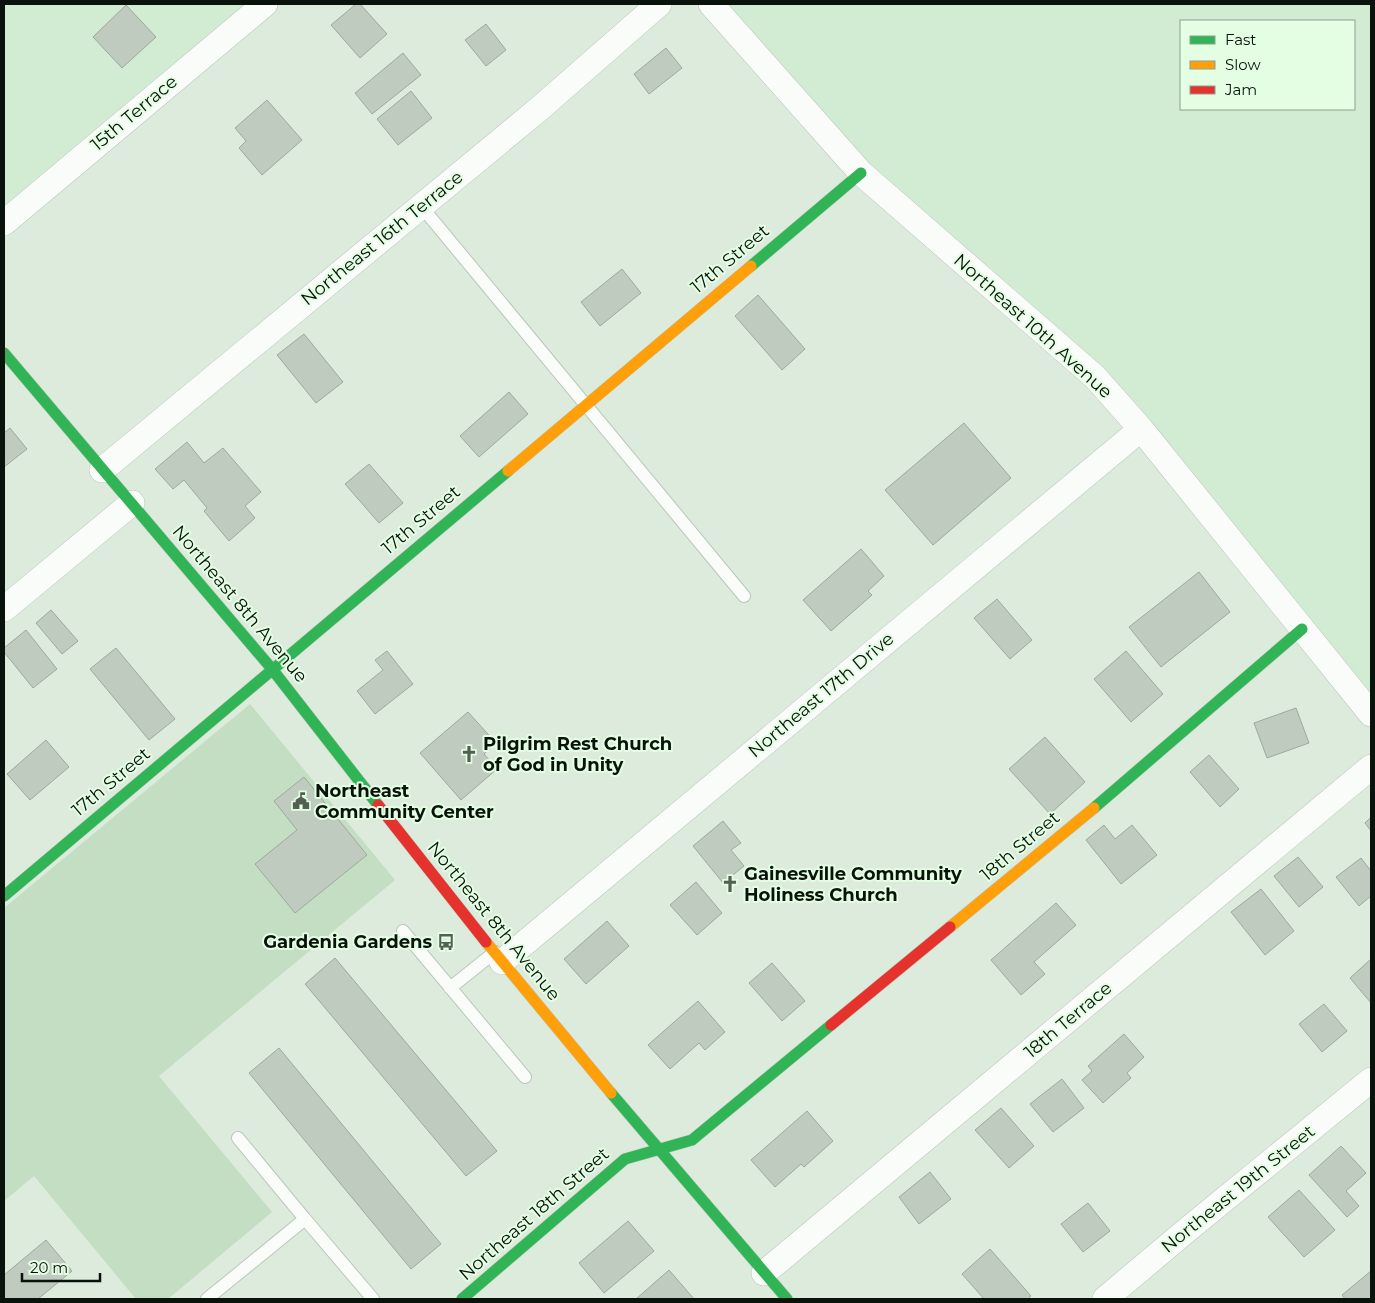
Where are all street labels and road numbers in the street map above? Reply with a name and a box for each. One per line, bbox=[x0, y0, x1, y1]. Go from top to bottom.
street label: 15th Terrace bbox=[86, 70, 182, 156]
street label: Northeast 16th Terrace bbox=[297, 166, 467, 310]
street label: 17th Street bbox=[686, 220, 774, 298]
street label: Northeast 10th Avenue bbox=[949, 249, 1117, 403]
street label: 17th Street bbox=[377, 481, 465, 559]
street label: Northeast 8th Avenue bbox=[168, 521, 312, 687]
street label: Northeast 17th Drive bbox=[744, 628, 898, 762]
street label: 17th Street bbox=[67, 743, 155, 821]
street label: 18th Street bbox=[976, 807, 1064, 885]
street label: Northeast 8th Avenue bbox=[423, 837, 565, 1005]
street label: 18th Terrace bbox=[1020, 977, 1116, 1063]
street label: Northeast 19th Street bbox=[1157, 1120, 1319, 1258]
street label: Northeast 18th Street bbox=[455, 1143, 613, 1285]

